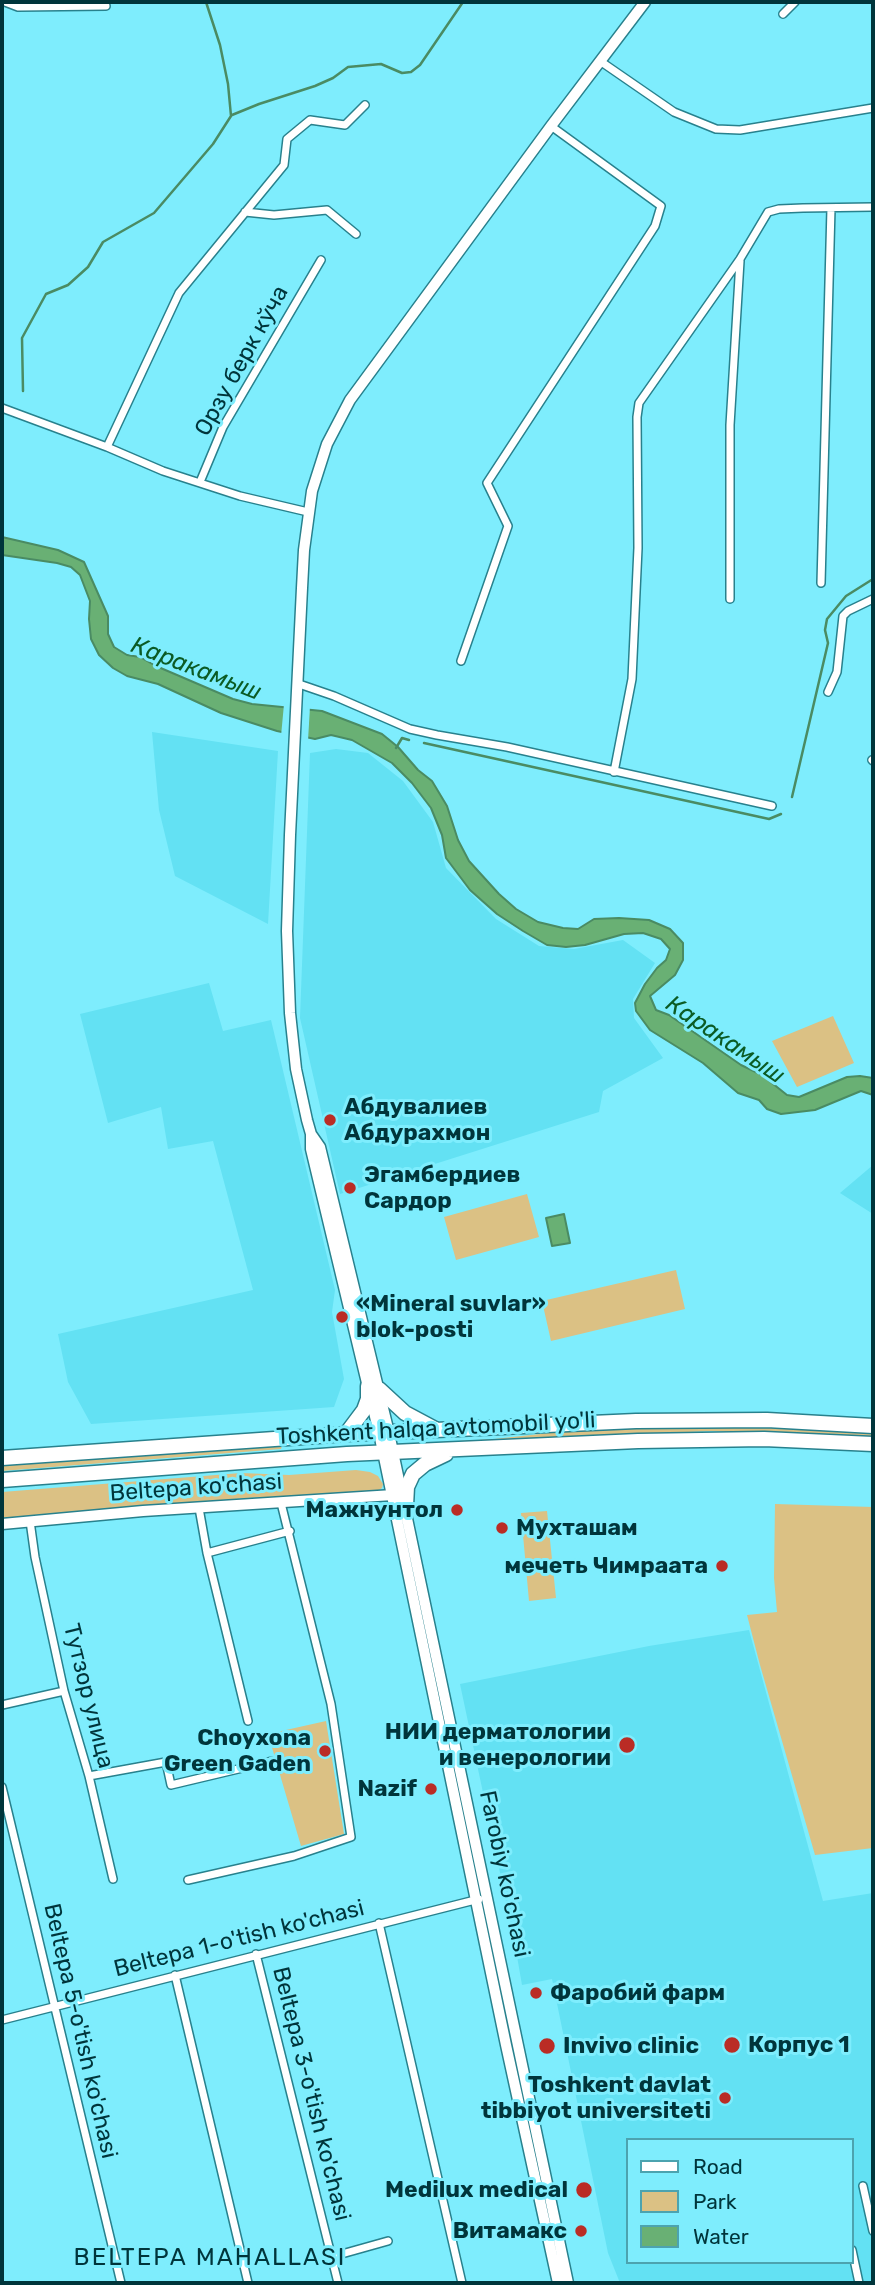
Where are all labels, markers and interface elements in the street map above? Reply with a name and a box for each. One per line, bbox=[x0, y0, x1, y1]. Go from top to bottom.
street label: Орзу берк кўча bbox=[189, 281, 295, 441]
water label: Каракамыш bbox=[127, 631, 265, 707]
water label: Каракамыш bbox=[660, 990, 790, 1090]
place label: Абдувалиев Абдурахмон bbox=[344, 1093, 490, 1147]
marker: Абдувалиев Абдурахмон bbox=[322, 1112, 338, 1128]
place label: Эгамбердиев Сардор bbox=[364, 1161, 520, 1215]
marker: Эгамбердиев Сардор bbox=[342, 1180, 358, 1196]
place label: «Mineral suvlar» blok-posti bbox=[356, 1290, 546, 1344]
marker: «Mineral suvlar» blok-posti bbox=[334, 1309, 350, 1325]
street label: Toshkent halqa avtomobil yo'li bbox=[276, 1407, 596, 1451]
street label: Beltepa ko'chasi bbox=[109, 1468, 283, 1508]
place label: Мажнунтол bbox=[306, 1496, 443, 1524]
marker: Мажнунтол bbox=[449, 1502, 465, 1518]
place label: Мухташам bbox=[516, 1514, 638, 1542]
marker: Мухташам bbox=[494, 1520, 510, 1536]
place label: мечеть Чимраата bbox=[505, 1552, 708, 1580]
marker: мечеть Чимраата bbox=[714, 1558, 730, 1574]
street label: Тутзор улица bbox=[57, 1621, 119, 1771]
place label: НИИ дерматологии и венерологии bbox=[385, 1718, 611, 1772]
place label: Choyxona Green Gaden bbox=[164, 1724, 311, 1778]
marker: НИИ дерматологии и венерологии bbox=[617, 1735, 637, 1755]
marker: Choyxona Green Gaden bbox=[317, 1743, 333, 1759]
place label: Nazif bbox=[357, 1775, 417, 1803]
marker: Nazif bbox=[423, 1781, 439, 1797]
street label: Farobiy ko'chasi bbox=[473, 1788, 535, 1960]
street label: Beltepa 1-o'tish ko'chasi bbox=[111, 1895, 367, 1983]
street label: Beltepa 5-o'tish ko'chasi bbox=[37, 1901, 123, 2161]
street label: Beltepa 3-o'tish ko'chasi bbox=[266, 1964, 356, 2224]
place label: Фаробий фарм bbox=[550, 1979, 725, 2007]
marker: Фаробий фарм bbox=[528, 1985, 544, 2001]
place label: Корпус 1 bbox=[748, 2031, 850, 2059]
place label: Invivo clinic bbox=[563, 2032, 699, 2060]
marker: Корпус 1 bbox=[722, 2035, 742, 2055]
marker: Invivo clinic bbox=[537, 2036, 557, 2056]
place label: Toshkent davlat tibbiyot universiteti bbox=[481, 2071, 711, 2125]
marker: Toshkent davlat tibbiyot universiteti bbox=[717, 2090, 733, 2106]
legend bbox=[626, 2138, 854, 2264]
text: Road bbox=[693, 2154, 743, 2179]
place label: Medilux medical bbox=[385, 2176, 568, 2204]
marker: Medilux medical bbox=[574, 2180, 594, 2200]
text: Park bbox=[693, 2189, 737, 2214]
place label: Витамакс bbox=[453, 2217, 567, 2245]
marker: Витамакс bbox=[573, 2223, 589, 2239]
text: Water bbox=[693, 2224, 749, 2249]
district label: BELTEPA MAHALLASI bbox=[76, 2244, 344, 2272]

